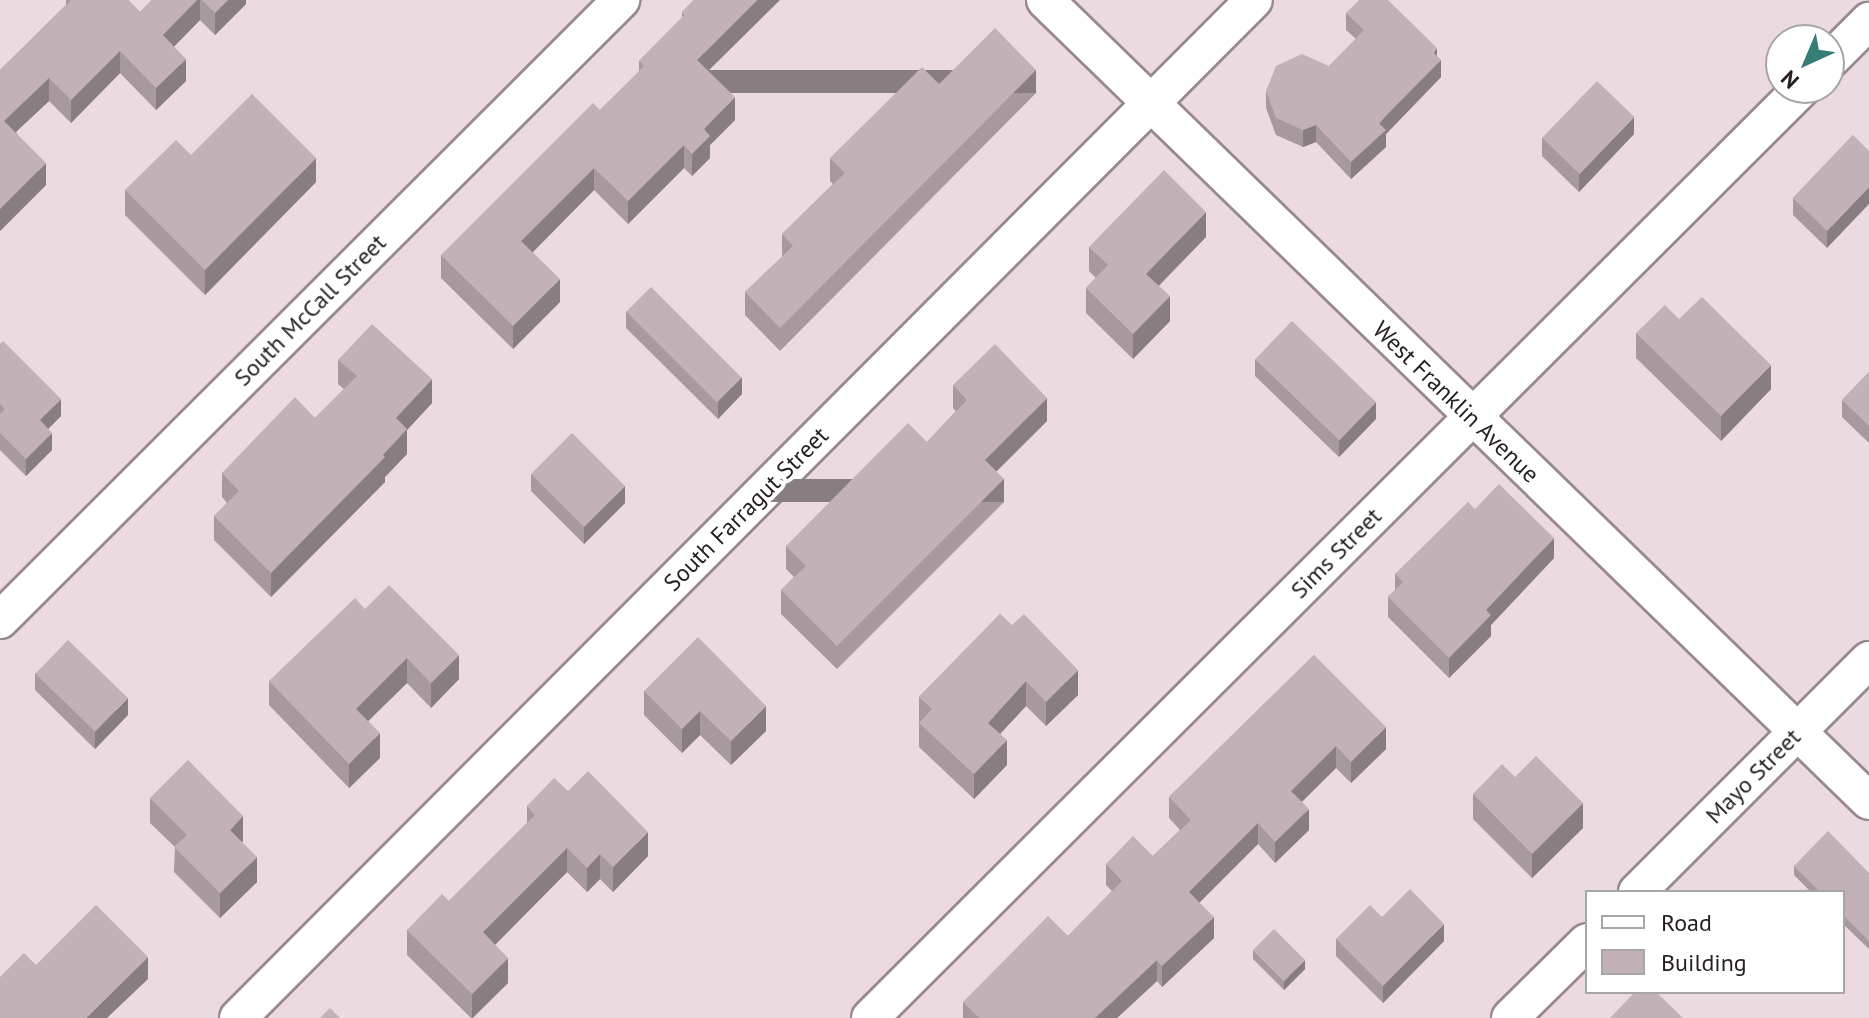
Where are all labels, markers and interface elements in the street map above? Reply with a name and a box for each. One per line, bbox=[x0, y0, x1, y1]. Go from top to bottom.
north arrow bbox=[1765, 24, 1845, 104]
text: N bbox=[1775, 65, 1805, 95]
street label: South McCall Street bbox=[228, 228, 392, 392]
street label: West Franklin Avenue bbox=[1367, 315, 1545, 489]
street label: South Farragut Street bbox=[658, 421, 834, 597]
street label: Sims Street bbox=[1285, 502, 1387, 604]
street label: Mayo Street bbox=[1700, 723, 1806, 829]
legend bbox=[1585, 890, 1845, 994]
text: Road bbox=[1661, 907, 1712, 938]
text: Building bbox=[1661, 947, 1747, 978]

